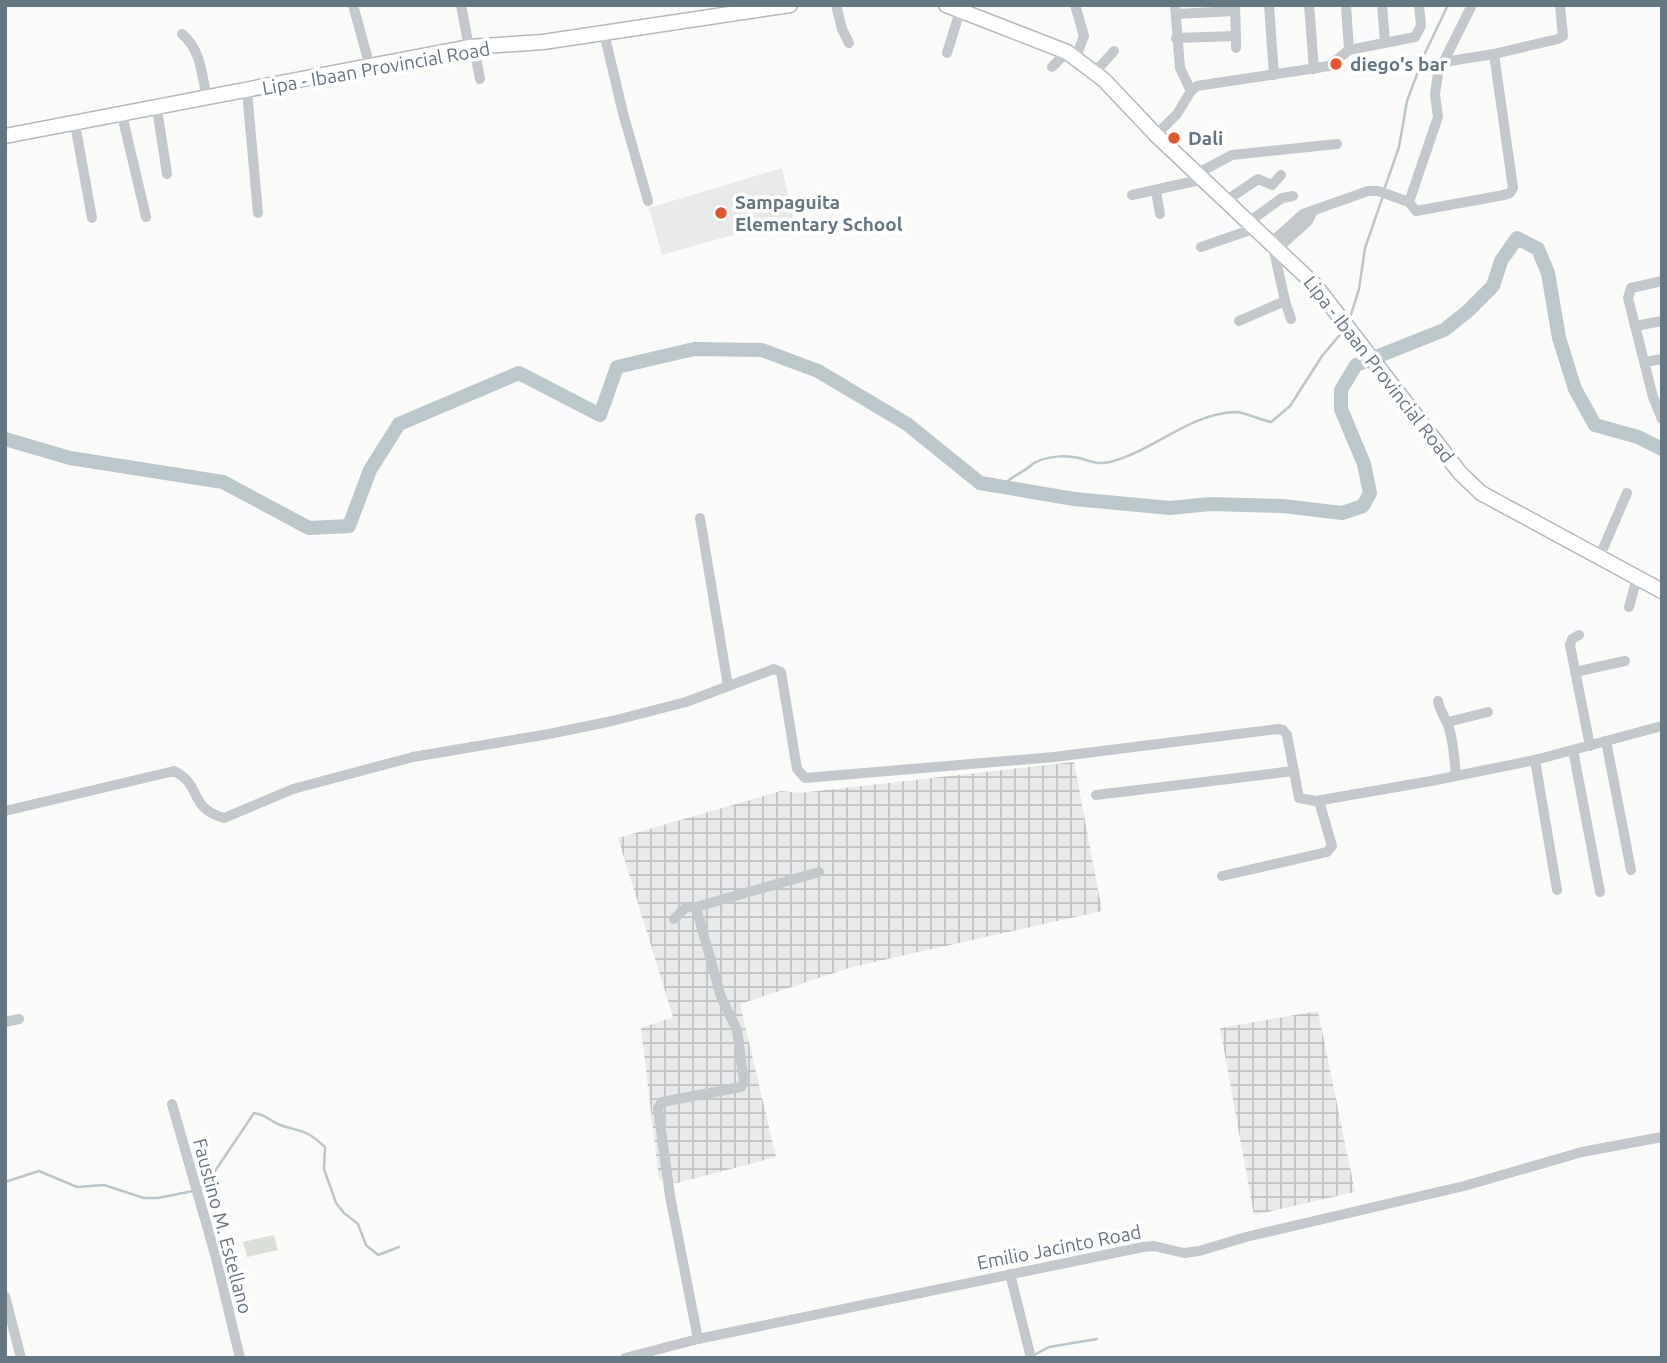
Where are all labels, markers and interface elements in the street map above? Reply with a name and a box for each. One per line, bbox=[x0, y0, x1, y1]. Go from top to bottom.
street label: Lipa - Ibaan Provincial Road bbox=[260, 37, 492, 99]
place label: diego's bar bbox=[1350, 53, 1448, 75]
marker: diego's bar bbox=[1328, 56, 1344, 72]
place label: Dali bbox=[1188, 127, 1223, 149]
marker: Dali bbox=[1166, 130, 1182, 146]
place label: Sampaguita Elementary School bbox=[735, 191, 903, 235]
marker: Sampaguita Elementary School bbox=[713, 205, 729, 221]
street label: Lipa - Ibaan Provincial Road bbox=[1299, 271, 1459, 467]
street label: Faustino M. Estellano bbox=[189, 1136, 257, 1316]
street label: Emilio Jacinto Road bbox=[975, 1220, 1143, 1274]

